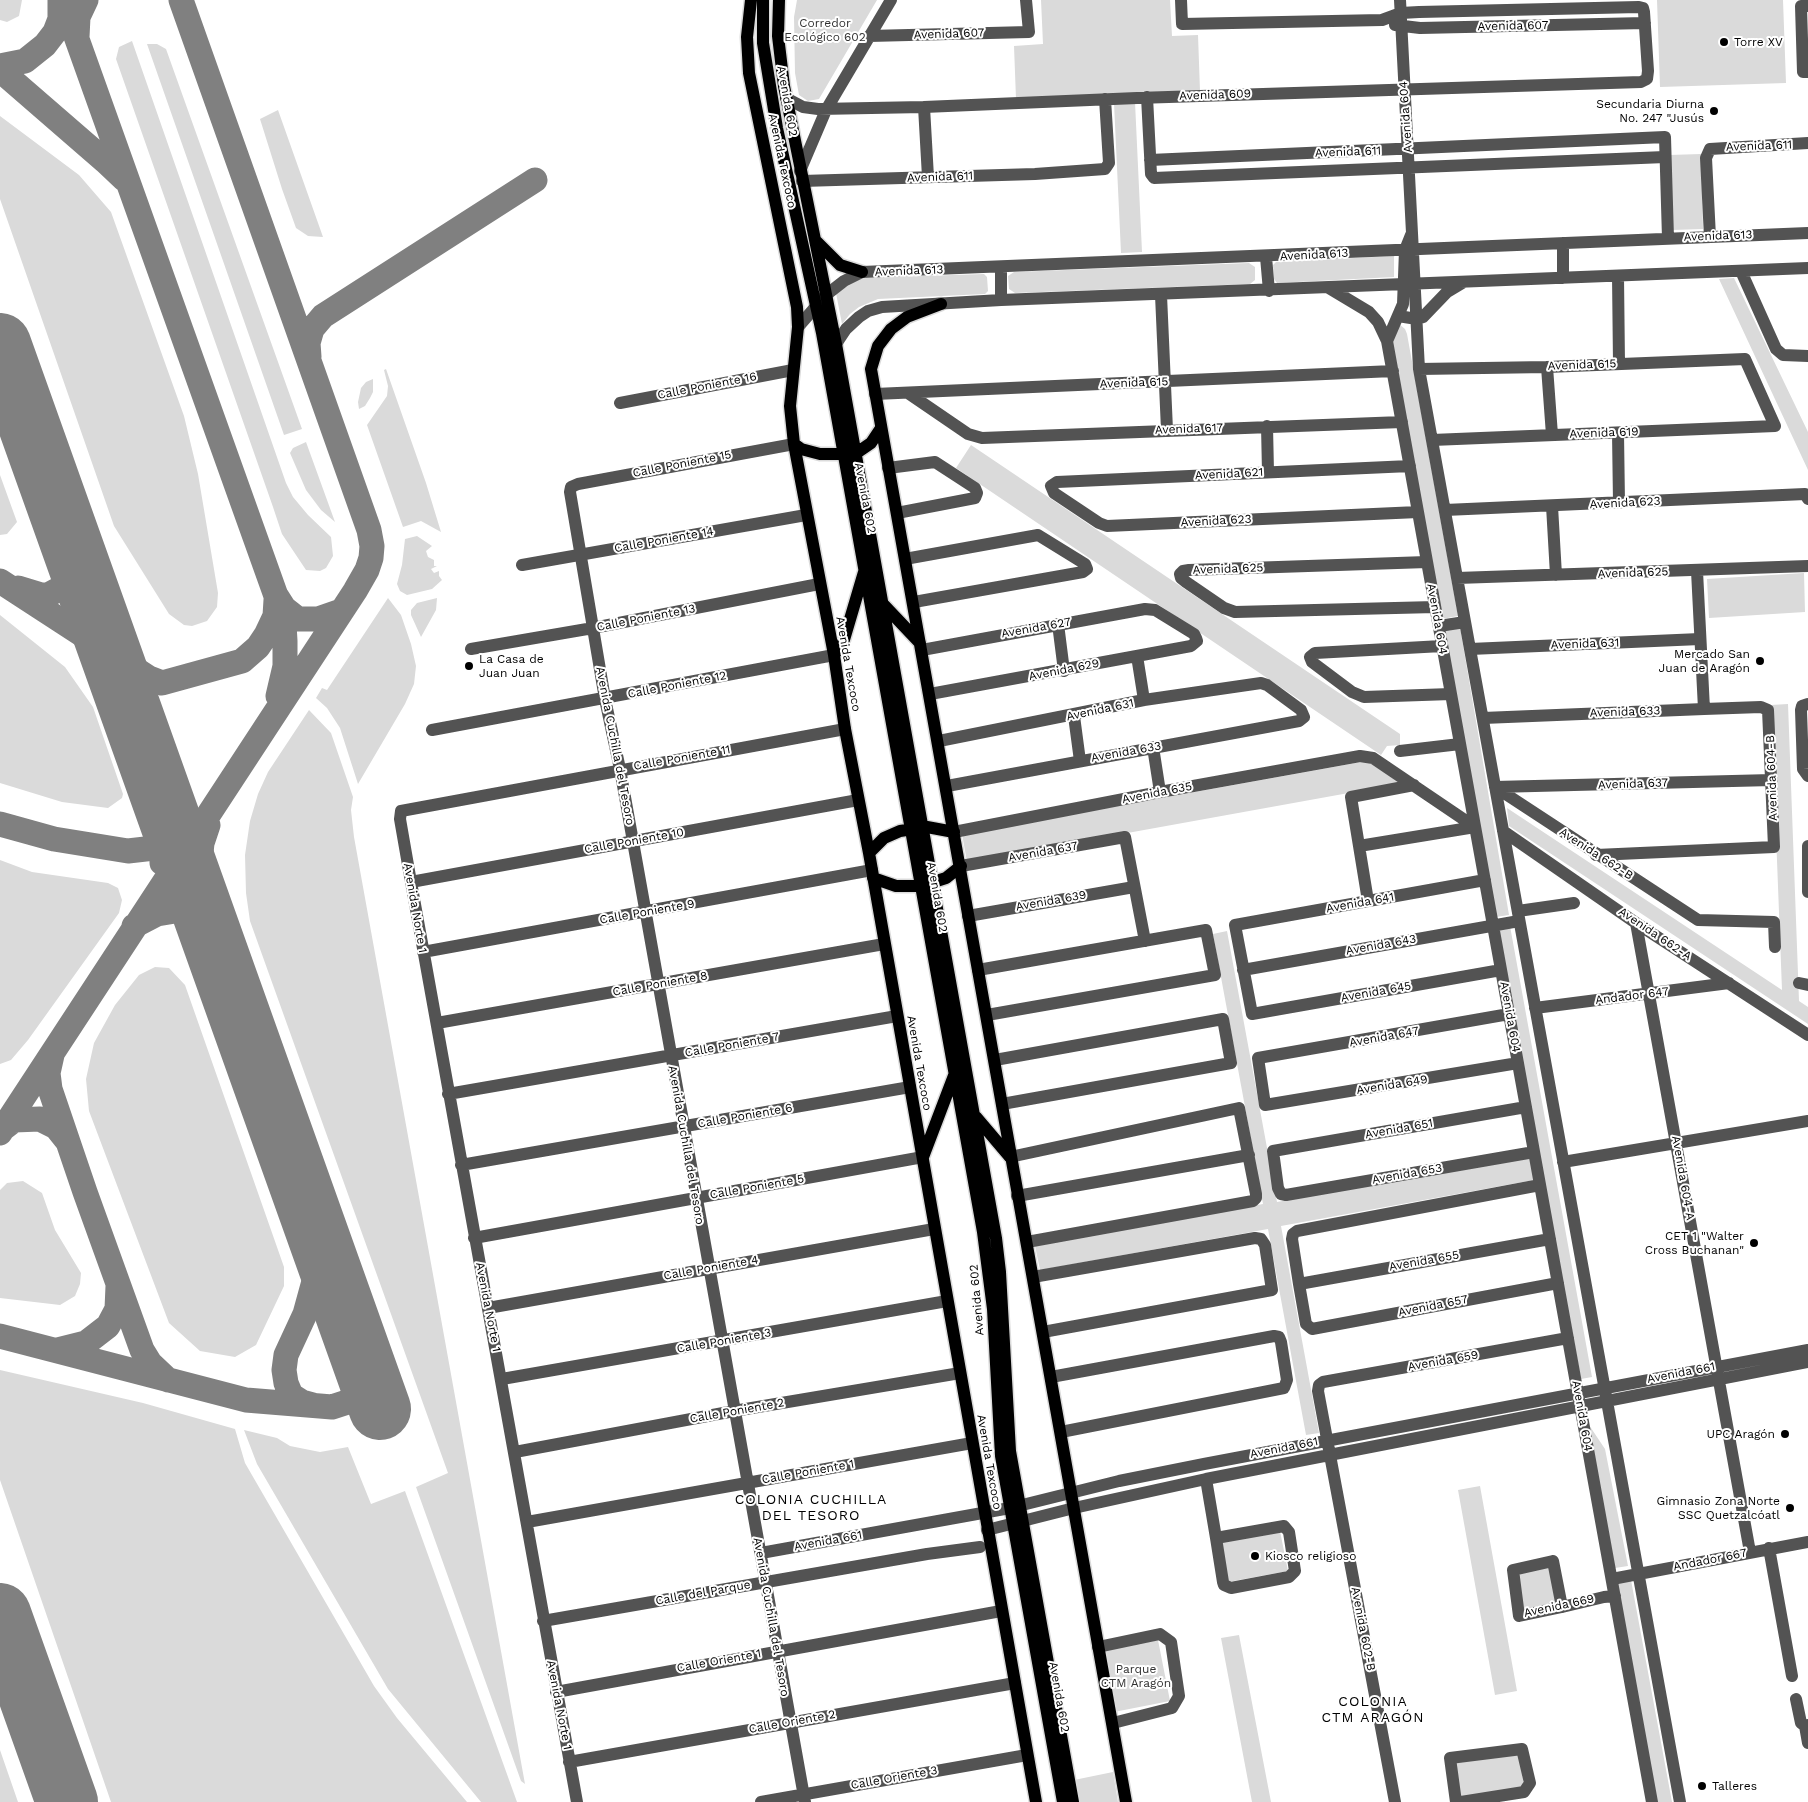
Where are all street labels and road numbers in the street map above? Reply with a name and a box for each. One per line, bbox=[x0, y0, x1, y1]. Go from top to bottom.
street label: Avenida 607 bbox=[1477, 18, 1549, 34]
street label: Avenida 607 bbox=[913, 26, 985, 42]
street label: Avenida 602 bbox=[774, 65, 800, 137]
street label: Avenida 604 bbox=[1396, 81, 1416, 153]
street label: Avenida 609 bbox=[1179, 87, 1251, 103]
street label: Avenida Texcoco bbox=[765, 112, 799, 210]
street label: Avenida 611 bbox=[1726, 138, 1792, 154]
street label: Avenida 611 bbox=[1315, 144, 1381, 160]
street label: Avenida 611 bbox=[907, 169, 973, 185]
street label: Avenida 613 bbox=[1683, 228, 1753, 244]
street label: Avenida 613 bbox=[1279, 246, 1349, 264]
street label: Avenida 613 bbox=[874, 263, 944, 279]
street label: Avenida 615 bbox=[1547, 357, 1617, 373]
street label: Calle Poniente 16 bbox=[656, 369, 758, 403]
street label: Avenida 615 bbox=[1099, 375, 1169, 391]
street label: Avenida 617 bbox=[1155, 421, 1223, 437]
street label: Avenida 619 bbox=[1569, 425, 1639, 441]
street label: Calle Poniente 15 bbox=[631, 447, 733, 481]
street label: Avenida 602 bbox=[851, 462, 879, 534]
street label: Avenida 621 bbox=[1194, 465, 1264, 483]
street label: Avenida 623 bbox=[1589, 494, 1661, 512]
street label: Avenida 623 bbox=[1180, 512, 1252, 530]
street label: Calle Poniente 14 bbox=[613, 524, 715, 556]
street label: Avenida 625 bbox=[1192, 561, 1264, 577]
street label: Avenida 625 bbox=[1597, 565, 1669, 581]
street label: Avenida 604 bbox=[1424, 582, 1450, 656]
street label: Calle Poniente 13 bbox=[595, 601, 697, 635]
street label: Avenida Texcoco bbox=[833, 615, 863, 713]
street label: Avenida 627 bbox=[1000, 615, 1072, 641]
street label: Avenida 631 bbox=[1550, 636, 1620, 652]
street label: Avenida 629 bbox=[1028, 656, 1100, 684]
street label: Avenida Cuchilla del Tesoro bbox=[593, 665, 637, 827]
street label: Calle Poniente 12 bbox=[626, 668, 728, 702]
street label: Avenida 631 bbox=[1065, 696, 1135, 724]
street label: Avenida 633 bbox=[1589, 704, 1661, 720]
street label: Avenida 604-B bbox=[1763, 735, 1781, 821]
street label: Avenida 633 bbox=[1090, 739, 1162, 765]
street label: Calle Poniente 11 bbox=[632, 742, 732, 774]
street label: Avenida 637 bbox=[1598, 776, 1668, 792]
street label: Avenida 635 bbox=[1121, 779, 1193, 807]
street label: Calle Poniente 10 bbox=[583, 825, 685, 857]
street label: Avenida 662-B bbox=[1556, 825, 1636, 883]
street label: Avenida 637 bbox=[1007, 839, 1079, 865]
street label: Avenida 602 bbox=[924, 861, 950, 933]
street label: Avenida Norte 1 bbox=[400, 862, 430, 954]
street label: Avenida 639 bbox=[1015, 888, 1087, 914]
street label: Avenida 641 bbox=[1325, 890, 1395, 916]
street label: Calle Poniente 9 bbox=[598, 897, 696, 927]
street label: Avenida 662-A bbox=[1616, 904, 1694, 964]
street label: Avenida 643 bbox=[1345, 932, 1417, 958]
street label: Calle Poniente 8 bbox=[611, 969, 709, 999]
street label: Avenida 645 bbox=[1340, 979, 1412, 1005]
street label: Avenida 604 bbox=[1497, 980, 1523, 1054]
street label: Andador 647 bbox=[1594, 984, 1670, 1008]
street label: Avenida Texcoco bbox=[904, 1014, 934, 1112]
street label: Avenida 647 bbox=[1348, 1024, 1420, 1050]
street label: Calle Poniente 7 bbox=[684, 1030, 780, 1060]
street label: Avenida Cuchilla del Tesoro bbox=[665, 1064, 707, 1226]
street label: Avenida 649 bbox=[1355, 1072, 1429, 1098]
street label: Calle Poniente 6 bbox=[696, 1101, 794, 1131]
street label: Avenida 651 bbox=[1364, 1116, 1434, 1142]
street label: Avenida 604-A bbox=[1668, 1135, 1698, 1221]
street label: Avenida 653 bbox=[1371, 1161, 1443, 1187]
street label: Calle Poniente 5 bbox=[709, 1172, 805, 1202]
street label: Avenida 655 bbox=[1388, 1248, 1460, 1274]
street label: Calle Poniente 4 bbox=[662, 1253, 760, 1283]
street label: Avenida Norte 1 bbox=[472, 1261, 504, 1353]
street label: Avenida 602 bbox=[967, 1264, 987, 1336]
street label: Avenida 657 bbox=[1397, 1292, 1469, 1320]
street label: Calle Poniente 3 bbox=[676, 1326, 772, 1356]
street label: Avenida 659 bbox=[1407, 1348, 1479, 1374]
street label: Avenida 661 bbox=[1646, 1359, 1716, 1387]
street label: Avenida 604 bbox=[1569, 1379, 1595, 1453]
street label: Calle Poniente 2 bbox=[689, 1396, 785, 1426]
street label: Avenida Texcoco bbox=[974, 1413, 1004, 1511]
street label: Avenida 661 bbox=[1249, 1434, 1319, 1462]
street label: Calle Poniente 1 bbox=[761, 1457, 855, 1487]
street label: Avenida 661 bbox=[793, 1528, 863, 1554]
street label: Avenida Cuchilla del Tesoro bbox=[750, 1536, 792, 1698]
street label: Andador 667 bbox=[1672, 1546, 1748, 1574]
street label: Calle del Parque bbox=[654, 1578, 752, 1608]
street label: Avenida 602-B bbox=[1348, 1586, 1378, 1672]
street label: Avenida 669 bbox=[1522, 1592, 1596, 1620]
street label: Calle Oriente 1 bbox=[676, 1646, 762, 1676]
street label: Avenida Norte 1 bbox=[543, 1659, 575, 1751]
street label: Avenida 602 bbox=[1046, 1661, 1072, 1733]
street label: Calle Oriente 2 bbox=[748, 1707, 836, 1737]
street label: Calle Oriente 3 bbox=[850, 1763, 938, 1793]

